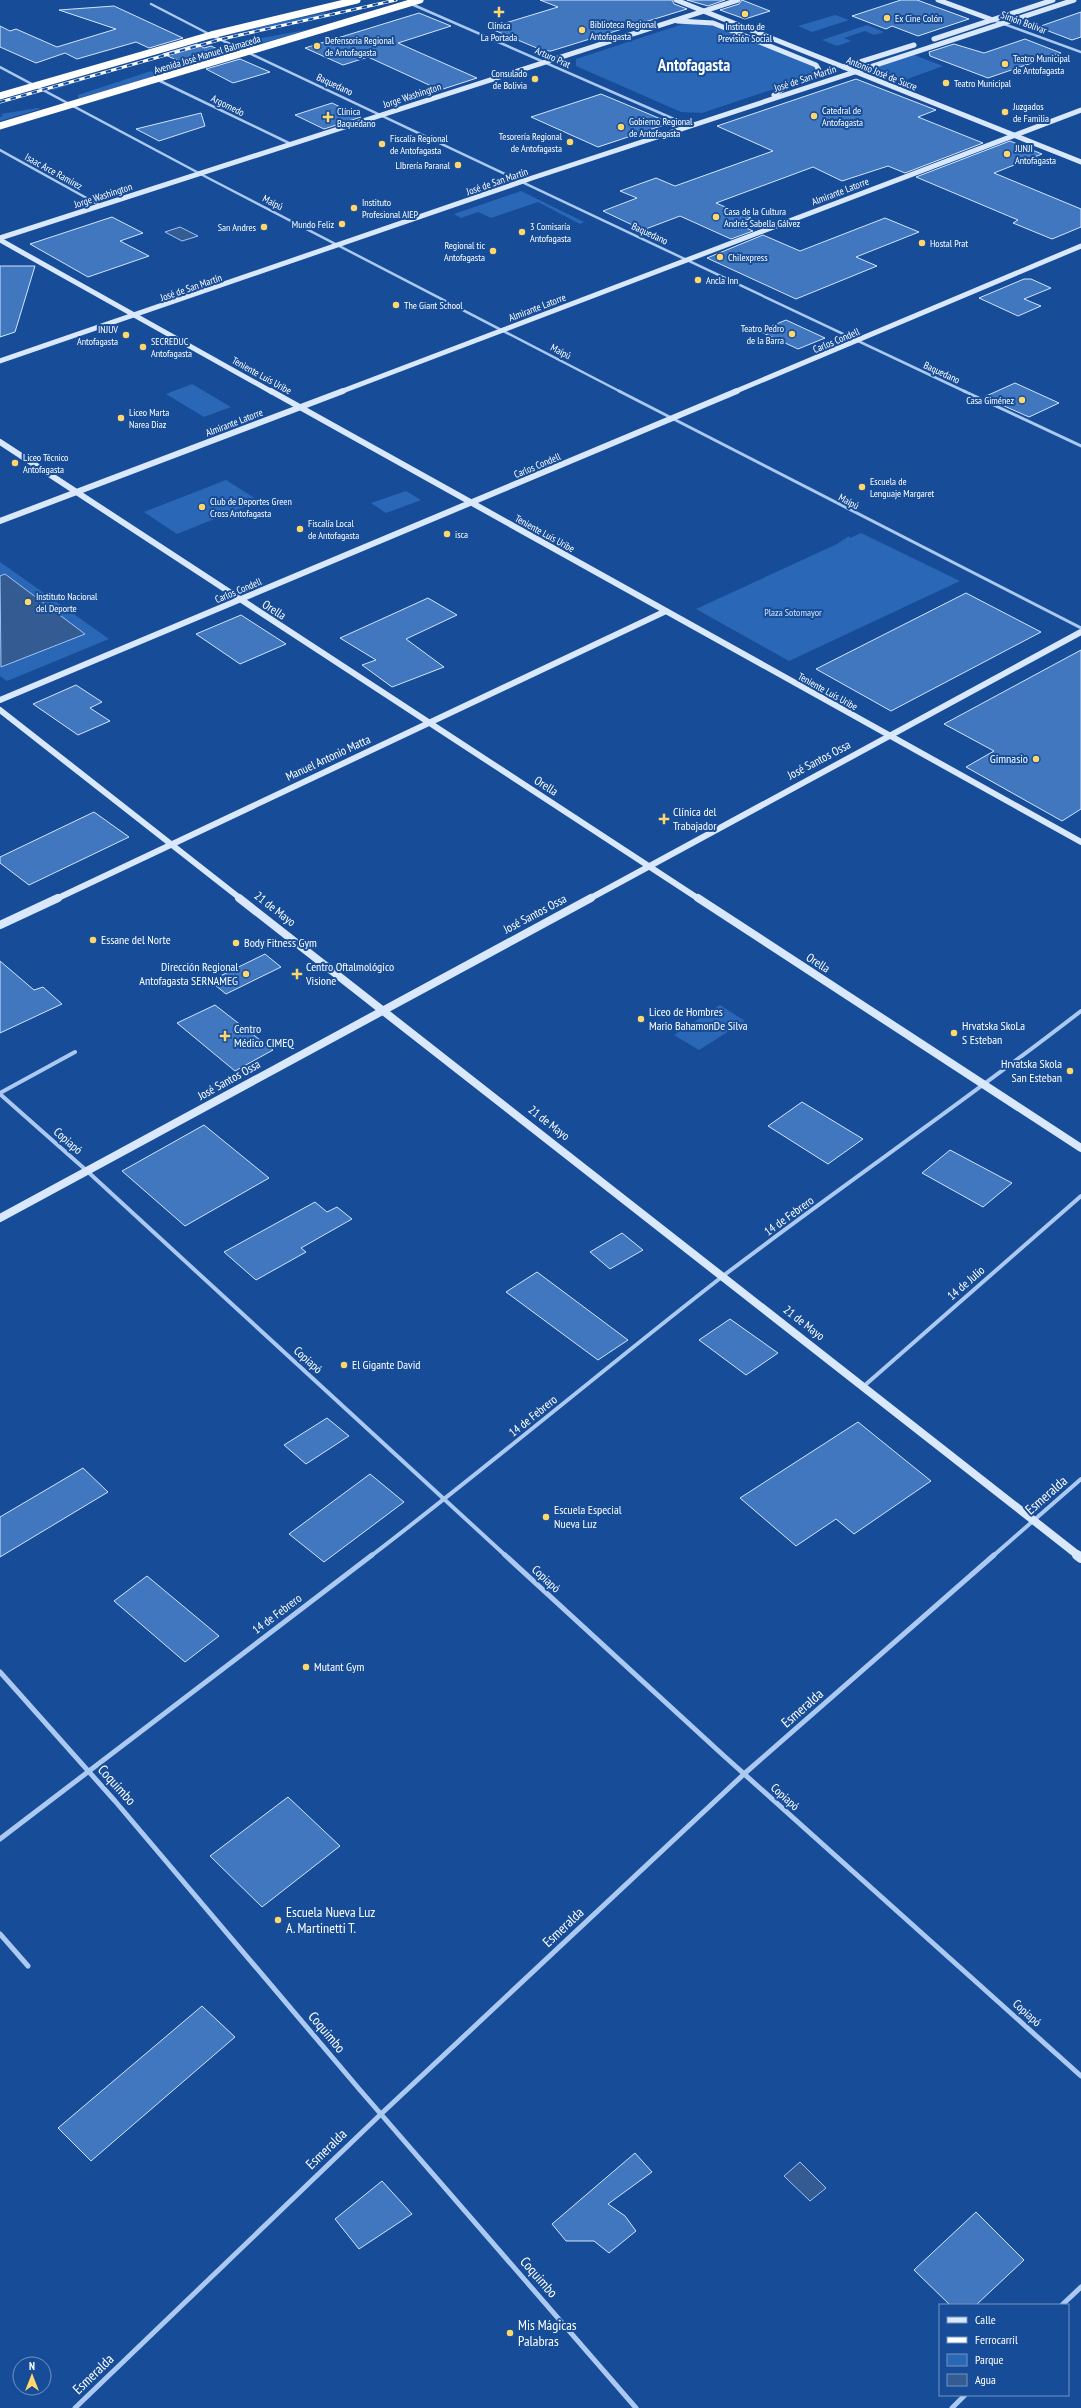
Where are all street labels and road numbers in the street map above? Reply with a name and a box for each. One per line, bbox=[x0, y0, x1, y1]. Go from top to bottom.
street label: Simón Bolívar bbox=[999, 8, 1049, 37]
street label: Avenida José Manuel Balmaceda bbox=[152, 32, 262, 77]
street label: Arturo Prat bbox=[533, 44, 573, 71]
street label: Antonio José de Sucre bbox=[845, 53, 919, 94]
street label: José de San Martín bbox=[772, 62, 838, 95]
street label: Baquedano bbox=[315, 70, 355, 98]
street label: Jorge Washington bbox=[381, 80, 443, 111]
street label: Argomedo bbox=[209, 92, 247, 119]
street label: Isaac Arce Ramírez bbox=[23, 150, 85, 193]
street label: José de San Martín bbox=[464, 165, 530, 198]
street label: Almirante Latorre bbox=[810, 175, 871, 208]
street label: Jorge Washington bbox=[72, 180, 134, 211]
street label: Maipú bbox=[260, 192, 285, 213]
street label: Baquedano bbox=[630, 219, 670, 247]
street label: José de San Martín bbox=[158, 271, 224, 304]
street label: Almirante Latorre bbox=[507, 291, 568, 324]
street label: Carlos Condell bbox=[811, 325, 862, 356]
street label: Maipú bbox=[548, 341, 573, 362]
street label: Teniente Luis Uribe bbox=[230, 354, 294, 397]
street label: Baquedano bbox=[922, 358, 962, 386]
street label: Almirante Latorre bbox=[204, 406, 265, 439]
street label: Carlos Condell bbox=[512, 450, 563, 481]
street label: Maipú bbox=[836, 491, 861, 512]
street label: Teniente Luis Uribe bbox=[513, 512, 577, 555]
street label: Carlos Condell bbox=[213, 575, 264, 606]
street label: Orella bbox=[260, 596, 289, 623]
street label: Teniente Luis Uribe bbox=[796, 670, 860, 713]
street label: Manuel Antonio Matta bbox=[283, 731, 373, 784]
street label: José Santos Ossa bbox=[784, 737, 853, 783]
street label: Orella bbox=[532, 772, 561, 799]
street label: 21 de Mayo bbox=[252, 888, 299, 929]
street label: José Santos Ossa bbox=[500, 891, 569, 937]
street label: Orella bbox=[804, 949, 833, 976]
street label: José Santos Ossa bbox=[194, 1056, 263, 1103]
street label: 21 de Mayo bbox=[526, 1102, 573, 1143]
street label: Copiapó bbox=[51, 1124, 86, 1157]
street label: 14 de Febrero bbox=[761, 1193, 817, 1239]
street label: 14 de Julio bbox=[944, 1262, 987, 1303]
street label: 21 de Mayo bbox=[781, 1302, 828, 1343]
street label: Copiapó bbox=[291, 1343, 326, 1376]
street label: 14 de Febrero bbox=[505, 1392, 560, 1440]
street label: Esmeralda bbox=[1021, 1472, 1071, 1518]
street label: Copiapó bbox=[529, 1562, 564, 1596]
street label: 14 de Febrero bbox=[249, 1590, 304, 1637]
street label: Esmeralda bbox=[777, 1685, 827, 1731]
street label: Coquimbo bbox=[94, 1761, 140, 1809]
street label: Copiapó bbox=[768, 1780, 803, 1813]
street label: Esmeralda bbox=[539, 1903, 587, 1951]
street label: Copiapó bbox=[1010, 1996, 1045, 2029]
street label: Coquimbo bbox=[305, 2008, 349, 2056]
street label: Esmeralda bbox=[302, 2125, 350, 2173]
street label: Coquimbo bbox=[516, 2253, 562, 2301]
street label: Esmeralda bbox=[69, 2350, 117, 2398]

